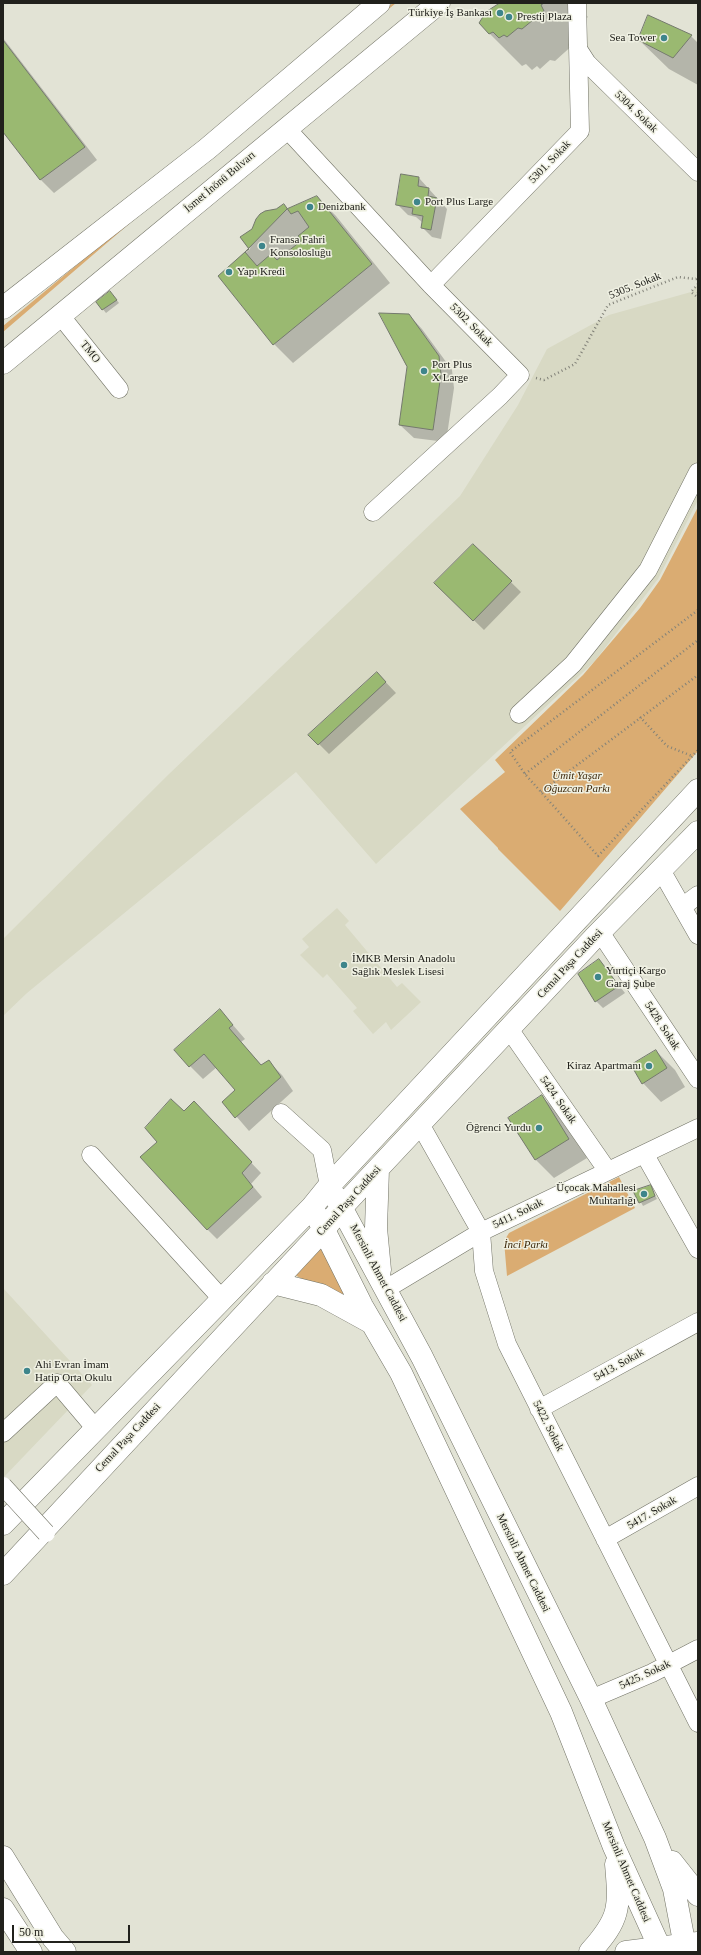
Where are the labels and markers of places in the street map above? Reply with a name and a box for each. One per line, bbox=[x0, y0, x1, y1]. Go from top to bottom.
place label: Türkiye İş Bankası bbox=[408, 6, 492, 20]
marker: Türkiye İş Bankası bbox=[495, 8, 505, 18]
place label: Prestij Plaza bbox=[517, 10, 572, 24]
marker: Prestij Plaza bbox=[504, 12, 514, 22]
place label: Sea Tower bbox=[609, 31, 656, 45]
marker: Sea Tower bbox=[659, 33, 669, 43]
place label: Port Plus Large bbox=[425, 195, 493, 209]
marker: Port Plus Large bbox=[412, 197, 422, 207]
place label: Denizbank bbox=[318, 200, 366, 214]
marker: Denizbank bbox=[305, 202, 315, 212]
place label: Fransa Fahri Konsolosluğu bbox=[270, 233, 331, 259]
marker: Fransa Fahri Konsolosluğu bbox=[257, 241, 267, 251]
place label: Yapı Kredi bbox=[237, 265, 285, 279]
marker: Yapı Kredi bbox=[224, 267, 234, 277]
place label: Port Plus X Large bbox=[432, 358, 472, 384]
marker: Port Plus X Large bbox=[419, 366, 429, 376]
place label: İMKB Mersin Anadolu Sağlık Meslek Lisesi bbox=[352, 952, 455, 978]
marker: İMKB Mersin Anadolu Sağlık Meslek Lisesi bbox=[339, 960, 349, 970]
place label: Yurtiçi Kargo Garaj Şube bbox=[606, 964, 666, 990]
marker: Yurtiçi Kargo Garaj Şube bbox=[593, 972, 603, 982]
place label: Kiraz Apartmanı bbox=[567, 1059, 641, 1073]
marker: Kiraz Apartmanı bbox=[644, 1061, 654, 1071]
place label: Öğrenci Yurdu bbox=[466, 1121, 531, 1135]
marker: Öğrenci Yurdu bbox=[534, 1123, 544, 1133]
place label: Üçocak Mahallesi Muhtarlığı bbox=[556, 1181, 636, 1207]
marker: Üçocak Mahallesi Muhtarlığı bbox=[639, 1189, 649, 1199]
place label: Ahi Evran İmam Hatip Orta Okulu bbox=[35, 1358, 112, 1384]
marker: Ahi Evran İmam Hatip Orta Okulu bbox=[22, 1366, 32, 1376]

